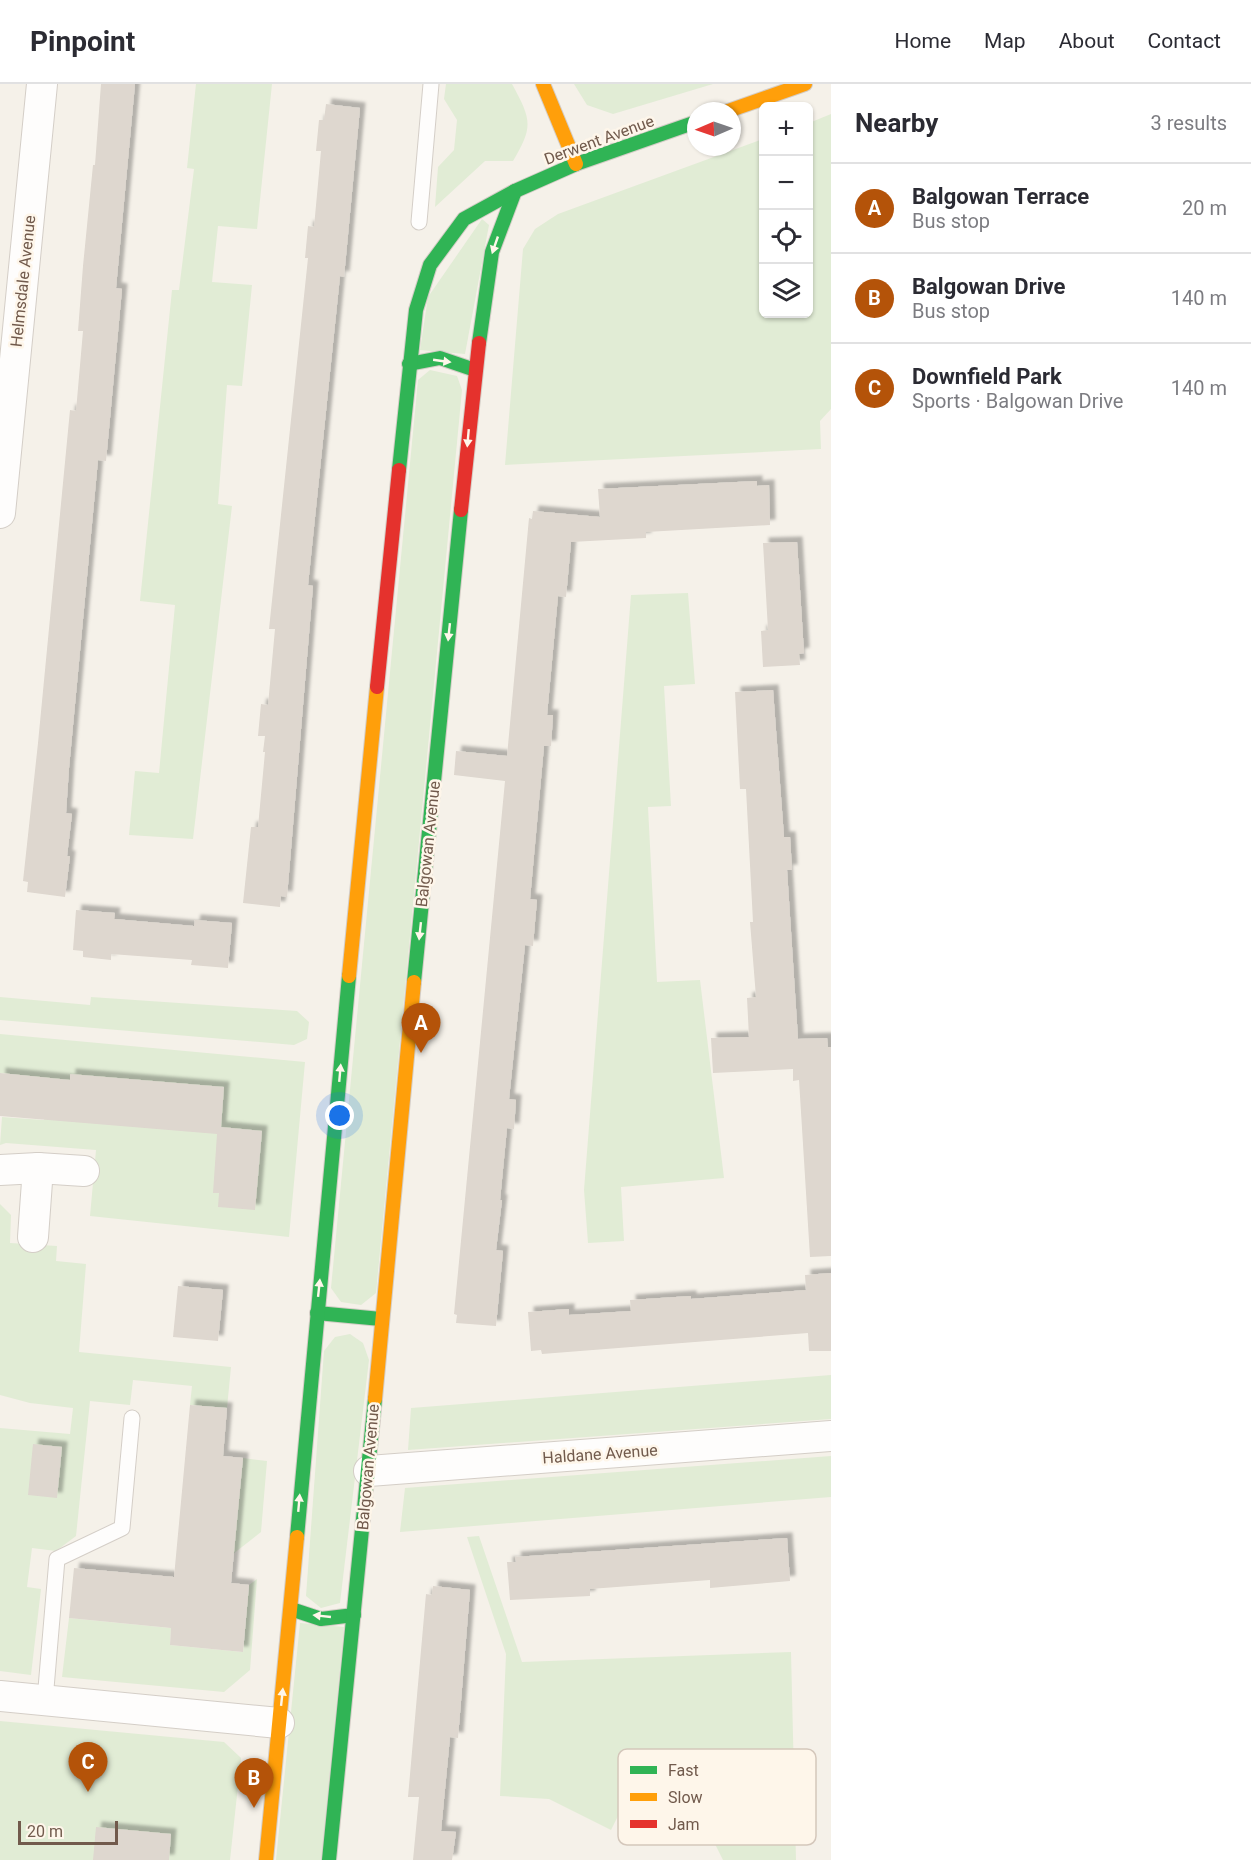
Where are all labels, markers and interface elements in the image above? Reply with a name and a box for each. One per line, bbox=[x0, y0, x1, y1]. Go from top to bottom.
text: Pinpoint bbox=[30, 25, 135, 58]
text: Home bbox=[895, 29, 951, 53]
text: Map bbox=[984, 29, 1026, 53]
text: About bbox=[1059, 29, 1115, 53]
text: Contact bbox=[1148, 29, 1221, 53]
north arrow bbox=[687, 102, 741, 156]
map controls bbox=[759, 102, 813, 318]
button: + bbox=[759, 102, 813, 156]
text: Nearby bbox=[855, 108, 938, 138]
street label: Derwent Avenue bbox=[542, 111, 656, 169]
text: 3 results bbox=[1151, 111, 1227, 135]
button: − bbox=[759, 156, 813, 210]
text: Balgowan Terrace bbox=[912, 184, 1089, 209]
text: A bbox=[868, 196, 881, 220]
text: 20 m bbox=[1182, 196, 1227, 220]
text: Bus stop bbox=[912, 209, 990, 233]
button: locate bbox=[759, 210, 813, 264]
street label: Helmsdale Avenue bbox=[7, 214, 39, 348]
one-way arrow bbox=[489, 237, 499, 255]
button: layers bbox=[759, 264, 813, 318]
text: Balgowan Drive bbox=[912, 274, 1065, 299]
text: B bbox=[868, 286, 881, 310]
text: 140 m bbox=[1171, 286, 1227, 310]
text: Bus stop bbox=[912, 299, 990, 323]
one-way arrow bbox=[433, 356, 452, 366]
text: Downfield Park bbox=[912, 364, 1062, 389]
text: C bbox=[868, 376, 881, 400]
text: 140 m bbox=[1171, 376, 1227, 400]
text: Sports · Balgowan Drive bbox=[912, 389, 1123, 413]
one-way arrow bbox=[463, 429, 473, 448]
one-way arrow bbox=[444, 623, 454, 642]
street label: Balgowan Avenue bbox=[412, 780, 444, 908]
one-way arrow bbox=[415, 922, 425, 941]
pin: A bbox=[402, 1004, 440, 1053]
one-way arrow bbox=[335, 1063, 345, 1082]
your location bbox=[325, 1101, 354, 1130]
one-way arrow bbox=[314, 1278, 324, 1297]
street label: Balgowan Avenue bbox=[353, 1403, 383, 1531]
street label: Haldane Avenue bbox=[542, 1441, 658, 1467]
one-way arrow bbox=[294, 1494, 304, 1513]
one-way arrow bbox=[312, 1611, 331, 1621]
one-way arrow bbox=[277, 1688, 287, 1707]
pin: C bbox=[68, 1742, 107, 1792]
legend bbox=[618, 1749, 816, 1845]
pin: B bbox=[234, 1758, 274, 1808]
text: Fast bbox=[668, 1761, 699, 1780]
text: Slow bbox=[668, 1788, 703, 1807]
text: Jam bbox=[668, 1815, 700, 1834]
scale bar bbox=[18, 1818, 118, 1846]
text: 20 m bbox=[27, 1822, 63, 1841]

